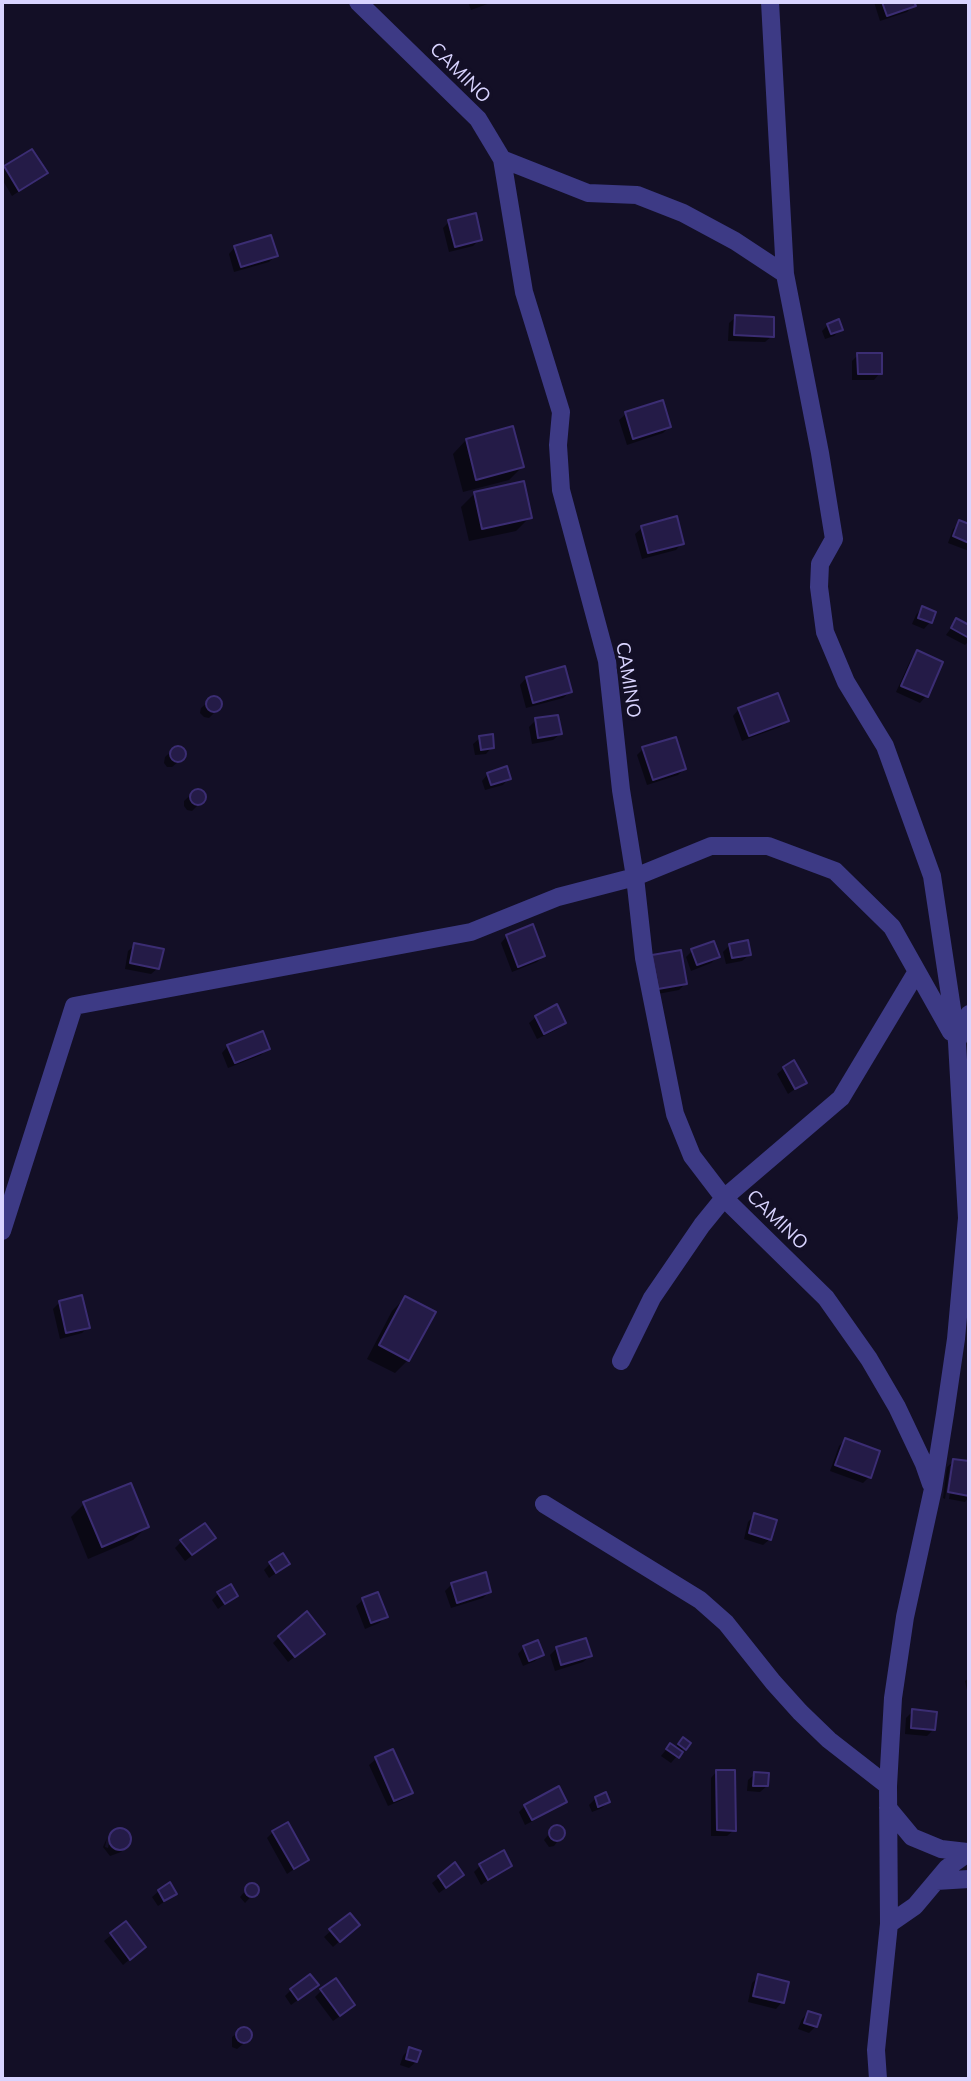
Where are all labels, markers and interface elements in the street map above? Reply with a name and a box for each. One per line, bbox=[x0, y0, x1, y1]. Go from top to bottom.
street label: CAMINO bbox=[425, 38, 495, 108]
street label: CAMINO bbox=[611, 640, 645, 720]
street label: CAMINO bbox=[741, 1185, 813, 1255]

